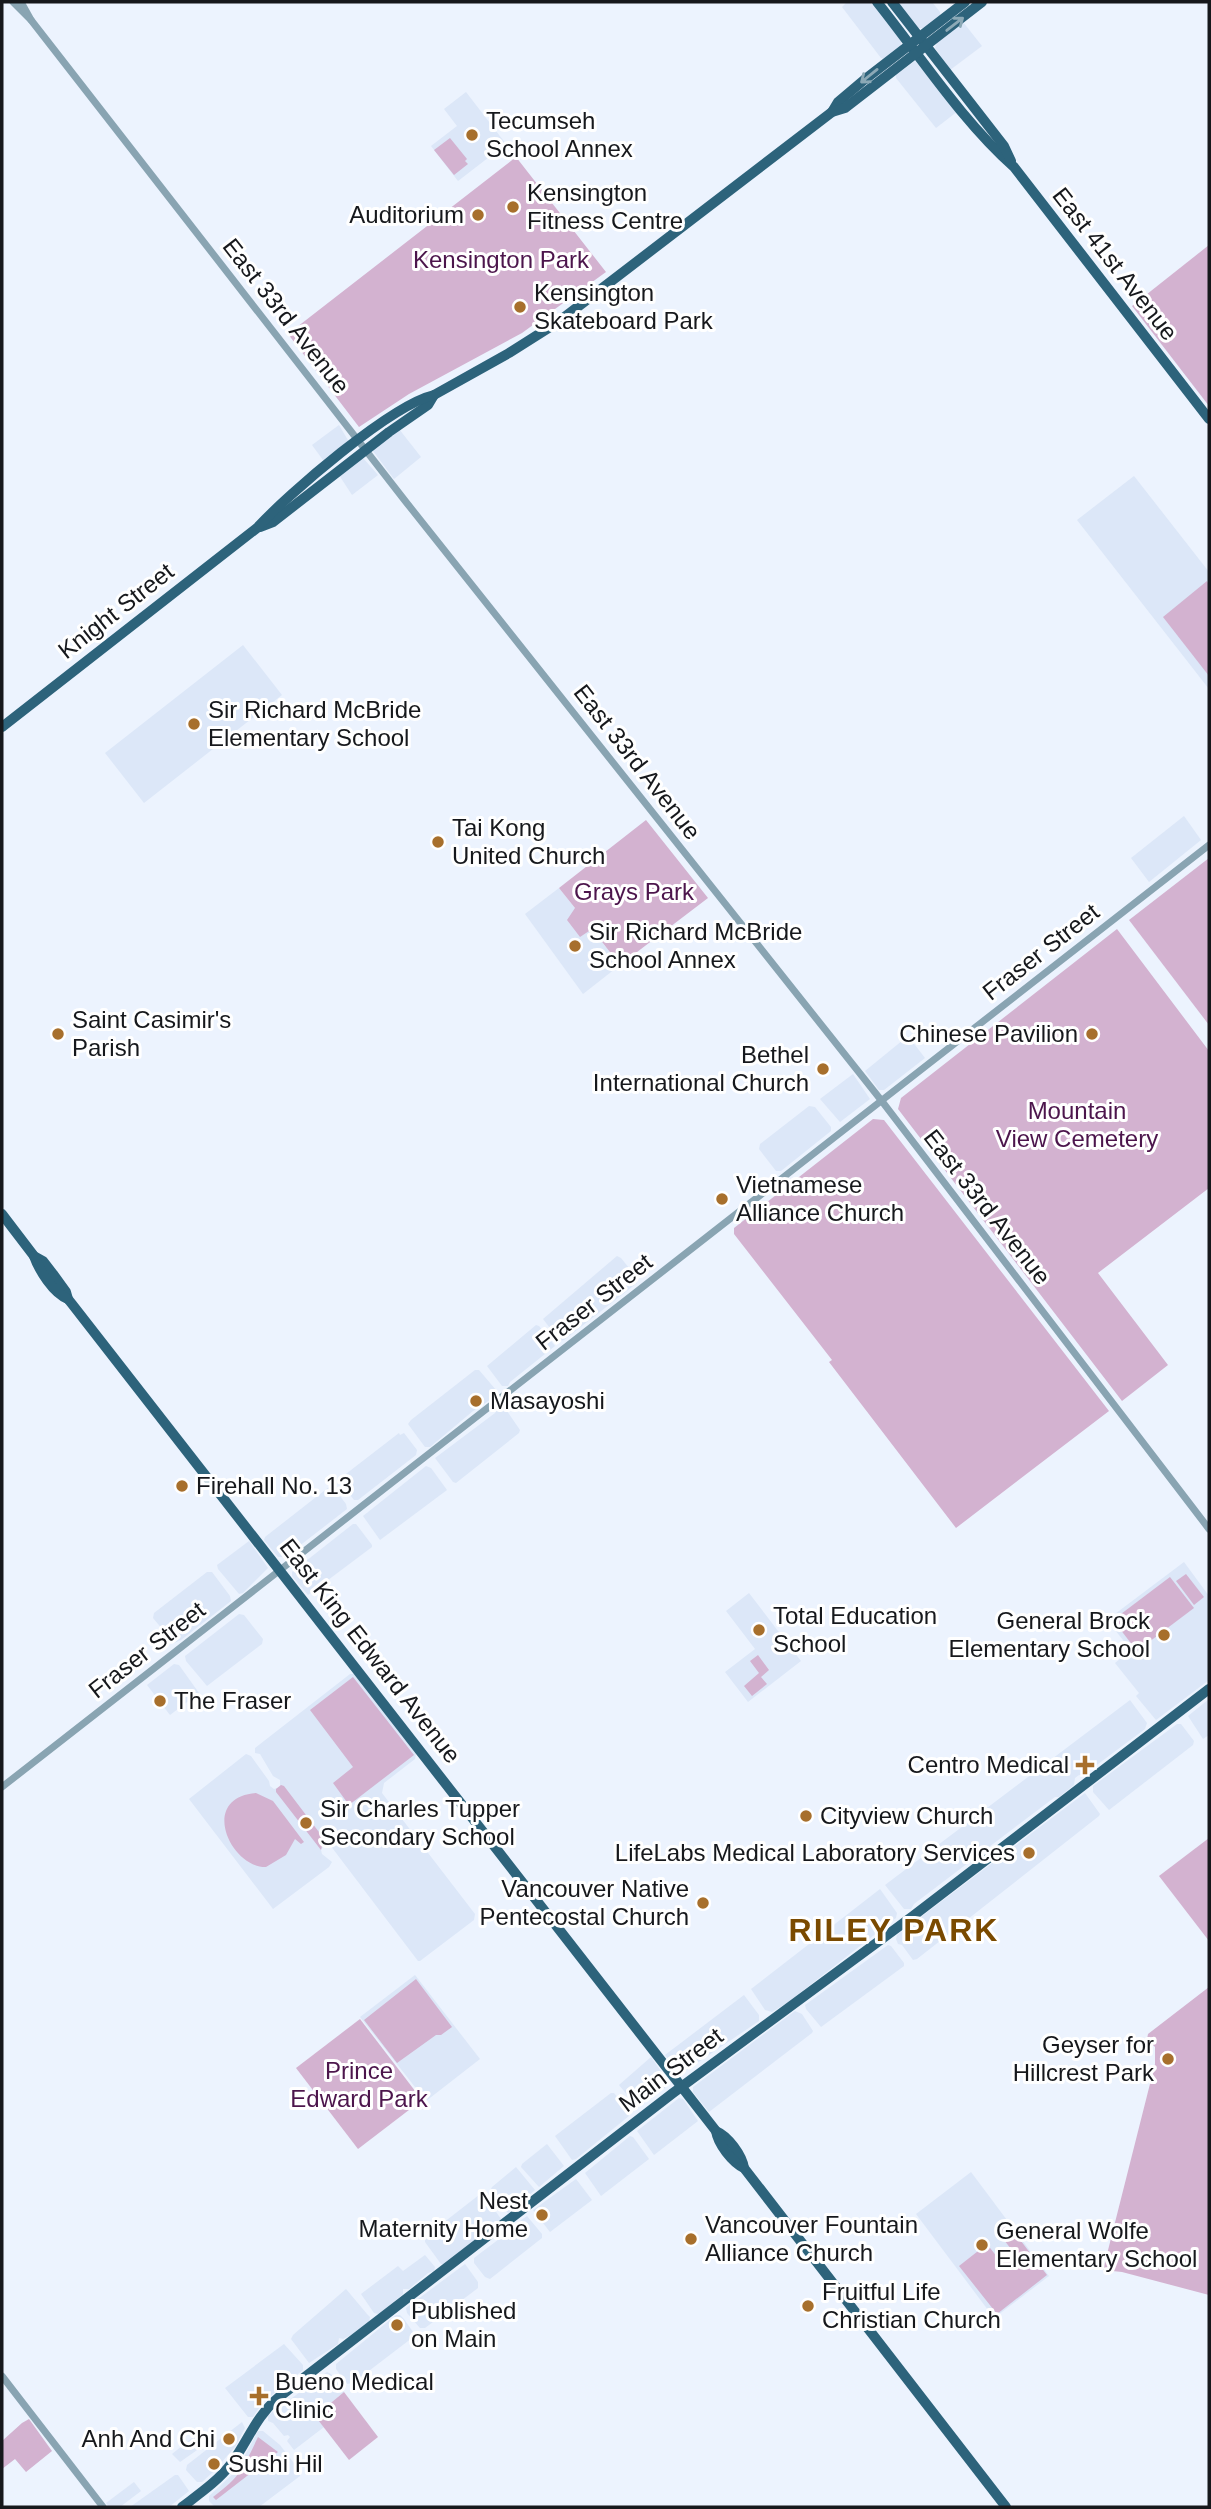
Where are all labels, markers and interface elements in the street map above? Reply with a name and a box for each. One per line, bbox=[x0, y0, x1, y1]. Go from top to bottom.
one-way arrow bbox=[945, 16, 963, 32]
one-way arrow bbox=[861, 68, 879, 84]
place label: Tecumseh School Annex bbox=[486, 107, 633, 162]
marker: Tecumseh School Annex bbox=[464, 127, 480, 143]
place label: Kensington Fitness Centre bbox=[527, 179, 683, 234]
street label: East 41st Avenue bbox=[1047, 182, 1183, 345]
marker: Kensington Fitness Centre bbox=[505, 199, 521, 215]
place label: Auditorium bbox=[349, 201, 464, 228]
marker: Auditorium bbox=[470, 207, 486, 223]
street label: East 33rd Avenue bbox=[218, 233, 355, 398]
park label: Kensington Park bbox=[413, 246, 590, 273]
place label: Kensington Skateboard Park bbox=[534, 279, 714, 334]
marker: Kensington Skateboard Park bbox=[512, 299, 528, 315]
street label: Knight Street bbox=[53, 557, 179, 664]
street label: East 33rd Avenue bbox=[569, 679, 706, 844]
place label: Sir Richard McBride Elementary School bbox=[208, 696, 421, 751]
marker: Sir Richard McBride Elementary School bbox=[186, 716, 202, 732]
place label: Tai Kong United Church bbox=[452, 814, 605, 869]
marker: Tai Kong United Church bbox=[430, 834, 446, 850]
park label: Grays Park bbox=[574, 878, 695, 905]
street label: Fraser Street bbox=[977, 898, 1104, 1005]
place label: Sir Richard McBride School Annex bbox=[589, 918, 802, 973]
marker: Sir Richard McBride School Annex bbox=[567, 938, 583, 954]
place label: Saint Casimir's Parish bbox=[72, 1006, 231, 1061]
place label: Chinese Pavilion bbox=[899, 1020, 1078, 1047]
marker: Saint Casimir's Parish bbox=[50, 1026, 66, 1042]
marker: Chinese Pavilion bbox=[1084, 1026, 1100, 1042]
place label: Bethel International Church bbox=[593, 1041, 809, 1096]
marker: Bethel International Church bbox=[815, 1061, 831, 1077]
park label: Mountain View Cemetery bbox=[996, 1097, 1158, 1152]
street label: East 33rd Avenue bbox=[919, 1124, 1056, 1289]
place label: Vietnamese Alliance Church bbox=[736, 1171, 904, 1226]
marker: Vietnamese Alliance Church bbox=[714, 1191, 730, 1207]
street label: Fraser Street bbox=[530, 1248, 657, 1355]
place label: Masayoshi bbox=[490, 1387, 605, 1414]
marker: Masayoshi bbox=[468, 1393, 484, 1409]
place label: Firehall No. 13 bbox=[196, 1472, 352, 1499]
marker: Firehall No. 13 bbox=[174, 1478, 190, 1494]
street label: East King Edward Avenue bbox=[274, 1533, 466, 1768]
street label: Fraser Street bbox=[83, 1596, 210, 1703]
place label: Total Education School bbox=[773, 1602, 937, 1657]
place label: General Brock Elementary School bbox=[949, 1607, 1151, 1662]
marker: Total Education School bbox=[751, 1622, 767, 1638]
marker: General Brock Elementary School bbox=[1156, 1627, 1172, 1643]
place label: The Fraser bbox=[174, 1687, 291, 1714]
marker: The Fraser bbox=[152, 1693, 168, 1709]
place label: Centro Medical bbox=[908, 1751, 1069, 1778]
marker: Centro Medical bbox=[1075, 1755, 1095, 1775]
place label: Sir Charles Tupper Secondary School bbox=[320, 1795, 520, 1850]
place label: Cityview Church bbox=[820, 1802, 993, 1829]
marker: Cityview Church bbox=[798, 1808, 814, 1824]
marker: Sir Charles Tupper Secondary School bbox=[298, 1815, 314, 1831]
place label: LifeLabs Medical Laboratory Services bbox=[615, 1839, 1015, 1866]
marker: LifeLabs Medical Laboratory Services bbox=[1021, 1845, 1037, 1861]
place label: Vancouver Native Pentecostal Church bbox=[480, 1875, 689, 1930]
marker: Vancouver Native Pentecostal Church bbox=[695, 1895, 711, 1911]
district label: RILEY PARK bbox=[789, 1912, 999, 1948]
street label: Main Street bbox=[614, 2022, 728, 2117]
place label: Geyser for Hillcrest Park bbox=[1013, 2031, 1155, 2086]
marker: Geyser for Hillcrest Park bbox=[1160, 2051, 1176, 2067]
park label: Prince Edward Park bbox=[290, 2057, 429, 2112]
place label: Nest Maternity Home bbox=[359, 2187, 528, 2242]
marker: Nest Maternity Home bbox=[534, 2207, 550, 2223]
place label: Vancouver Fountain Alliance Church bbox=[705, 2211, 918, 2266]
place label: General Wolfe Elementary School bbox=[996, 2217, 1197, 2272]
marker: Vancouver Fountain Alliance Church bbox=[683, 2231, 699, 2247]
marker: General Wolfe Elementary School bbox=[974, 2237, 990, 2253]
place label: Fruitful Life Christian Church bbox=[822, 2278, 1001, 2333]
place label: Published on Main bbox=[411, 2297, 516, 2352]
marker: Fruitful Life Christian Church bbox=[800, 2298, 816, 2314]
marker: Published on Main bbox=[389, 2317, 405, 2333]
place label: Bueno Medical Clinic bbox=[275, 2368, 434, 2423]
marker: Bueno Medical Clinic bbox=[249, 2386, 269, 2406]
place label: Anh And Chi bbox=[82, 2425, 215, 2452]
marker: Anh And Chi bbox=[221, 2431, 237, 2447]
place label: Sushi Hil bbox=[228, 2450, 323, 2477]
marker: Sushi Hil bbox=[206, 2456, 222, 2472]

